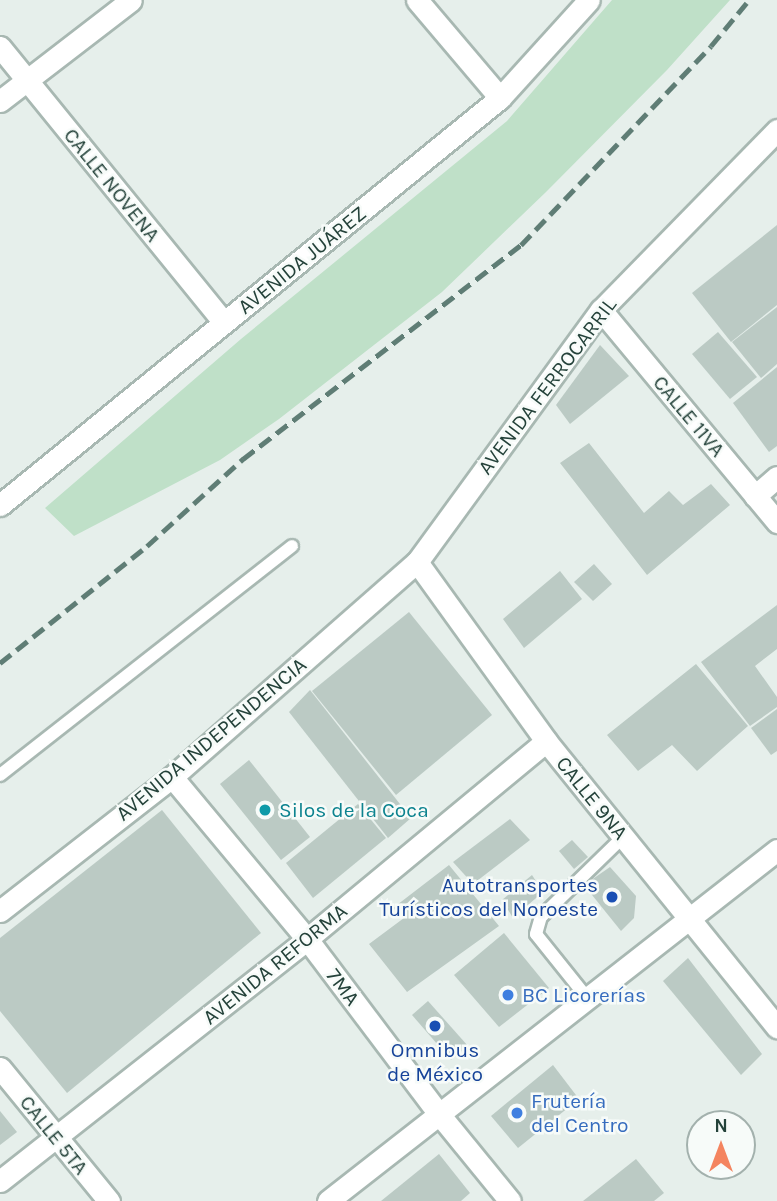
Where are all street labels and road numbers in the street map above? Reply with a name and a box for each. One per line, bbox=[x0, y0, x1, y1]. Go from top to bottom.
street label: CALLE NOVENA bbox=[58, 123, 166, 247]
street label: AVENIDA JUÁREZ bbox=[233, 201, 371, 319]
street label: AVENIDA FERROCARRIL bbox=[472, 293, 622, 479]
street label: CALLE 11VA bbox=[648, 370, 730, 462]
street label: AVENIDA INDEPENDENCIA bbox=[111, 652, 311, 826]
street label: CALLE 9NA bbox=[551, 751, 633, 845]
street label: AVENIDA REFORMA bbox=[198, 898, 352, 1030]
street label: 7MA bbox=[321, 964, 365, 1010]
street label: CALLE 5TA bbox=[14, 1090, 94, 1180]

